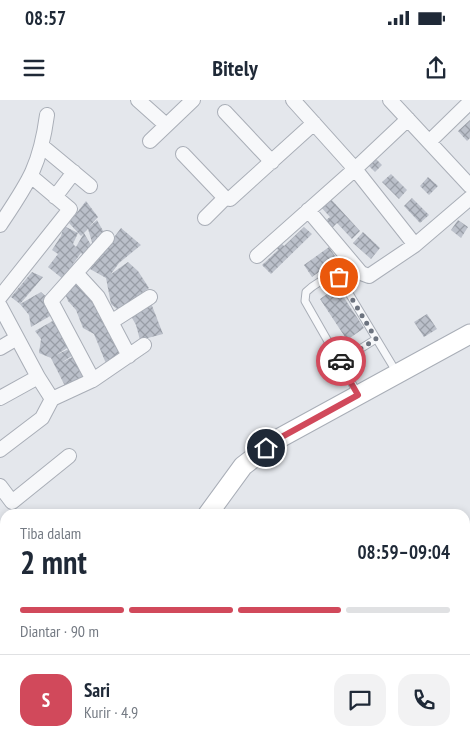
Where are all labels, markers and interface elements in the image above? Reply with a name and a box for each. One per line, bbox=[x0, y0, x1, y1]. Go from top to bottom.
text: 08:57 bbox=[25, 6, 66, 30]
icon: menu bbox=[20, 54, 48, 82]
text: Bitely bbox=[212, 54, 258, 82]
icon: share bbox=[422, 54, 450, 82]
pin bbox=[318, 256, 360, 298]
icon: bag bbox=[325, 263, 353, 291]
courier bbox=[316, 336, 366, 386]
icon: car bbox=[327, 347, 355, 375]
pin bbox=[245, 427, 287, 469]
icon: home bbox=[252, 434, 280, 462]
text: Tiba dalam bbox=[20, 523, 81, 543]
text: 08:59–09:04 bbox=[357, 540, 450, 564]
text: 2 mnt bbox=[20, 541, 87, 583]
text: Diantar · 90 m bbox=[20, 621, 99, 641]
button: chat bbox=[334, 674, 386, 726]
button: phone bbox=[398, 674, 450, 726]
text: Sari bbox=[84, 678, 110, 702]
text: S bbox=[42, 688, 50, 712]
text: Kurir · 4.9 bbox=[84, 702, 138, 722]

